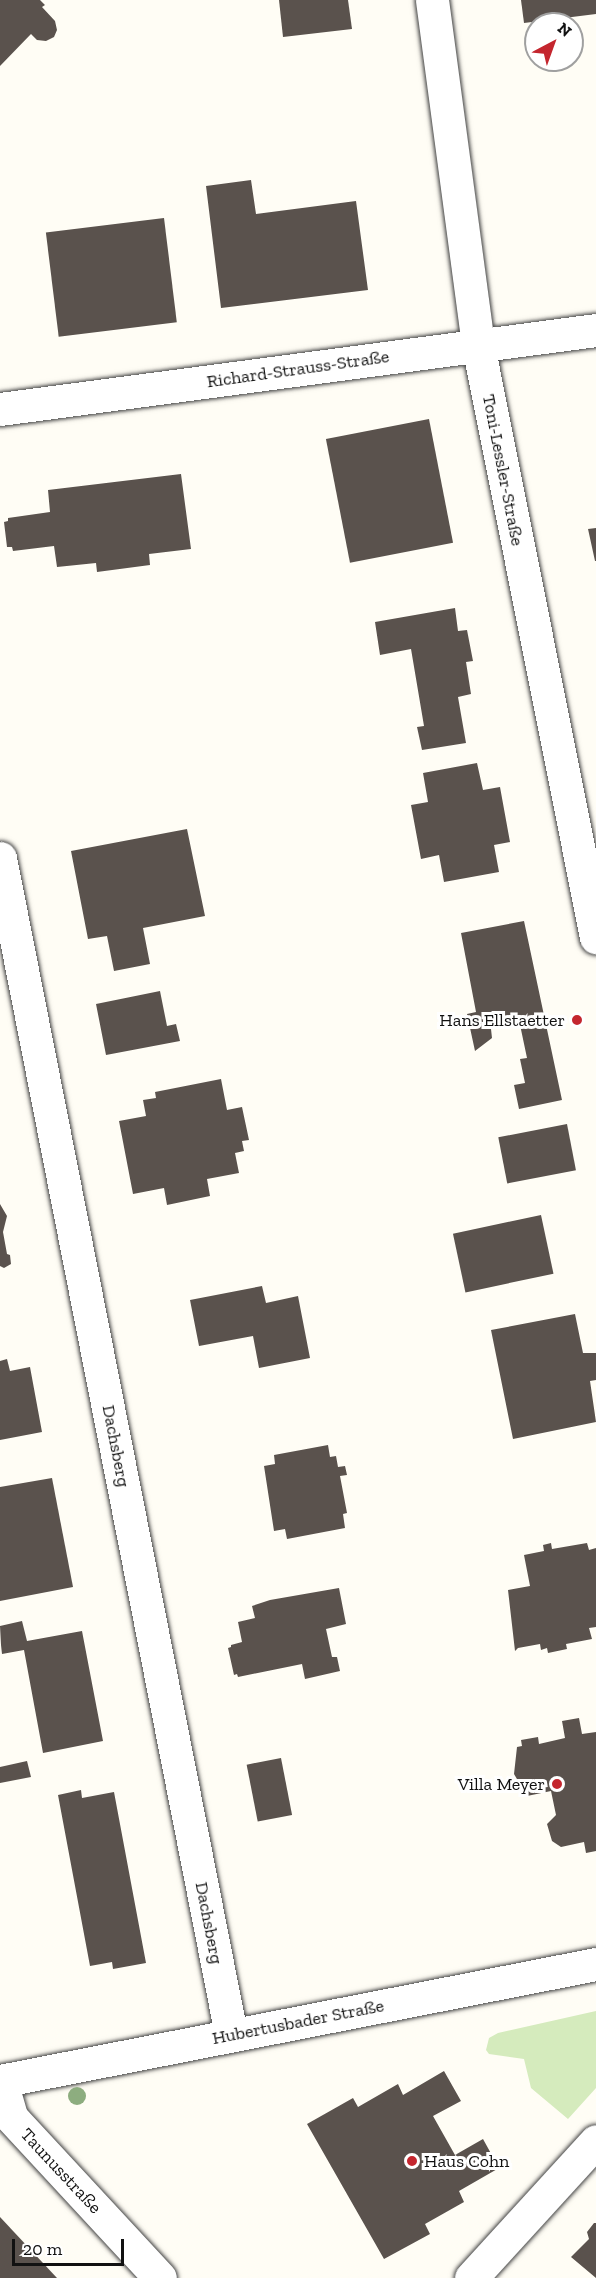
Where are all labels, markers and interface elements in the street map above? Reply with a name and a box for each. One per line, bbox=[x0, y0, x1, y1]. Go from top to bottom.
north arrow bbox=[524, 12, 584, 72]
text: N bbox=[554, 18, 576, 41]
street label: Richard-Strauss-Straße bbox=[205, 345, 391, 393]
street label: Toni-Lessler-Straße bbox=[478, 392, 528, 548]
place label: Hans Ellstaetter bbox=[439, 1009, 565, 1031]
marker: Hans Ellstaetter bbox=[570, 1013, 584, 1027]
street label: Dachsberg bbox=[97, 1403, 135, 1489]
place label: Villa Meyer bbox=[458, 1773, 545, 1795]
marker: Villa Meyer bbox=[550, 1777, 564, 1791]
street label: Dachsberg bbox=[190, 1880, 228, 1966]
street label: Hubertusbader Straße bbox=[210, 1995, 386, 2049]
street label: Taunusstraße bbox=[16, 2124, 106, 2218]
place label: Haus Cohn bbox=[424, 2150, 509, 2172]
marker: Haus Cohn bbox=[405, 2154, 419, 2168]
scale bar bbox=[15, 2227, 128, 2265]
text: 20 m bbox=[23, 2238, 62, 2260]

